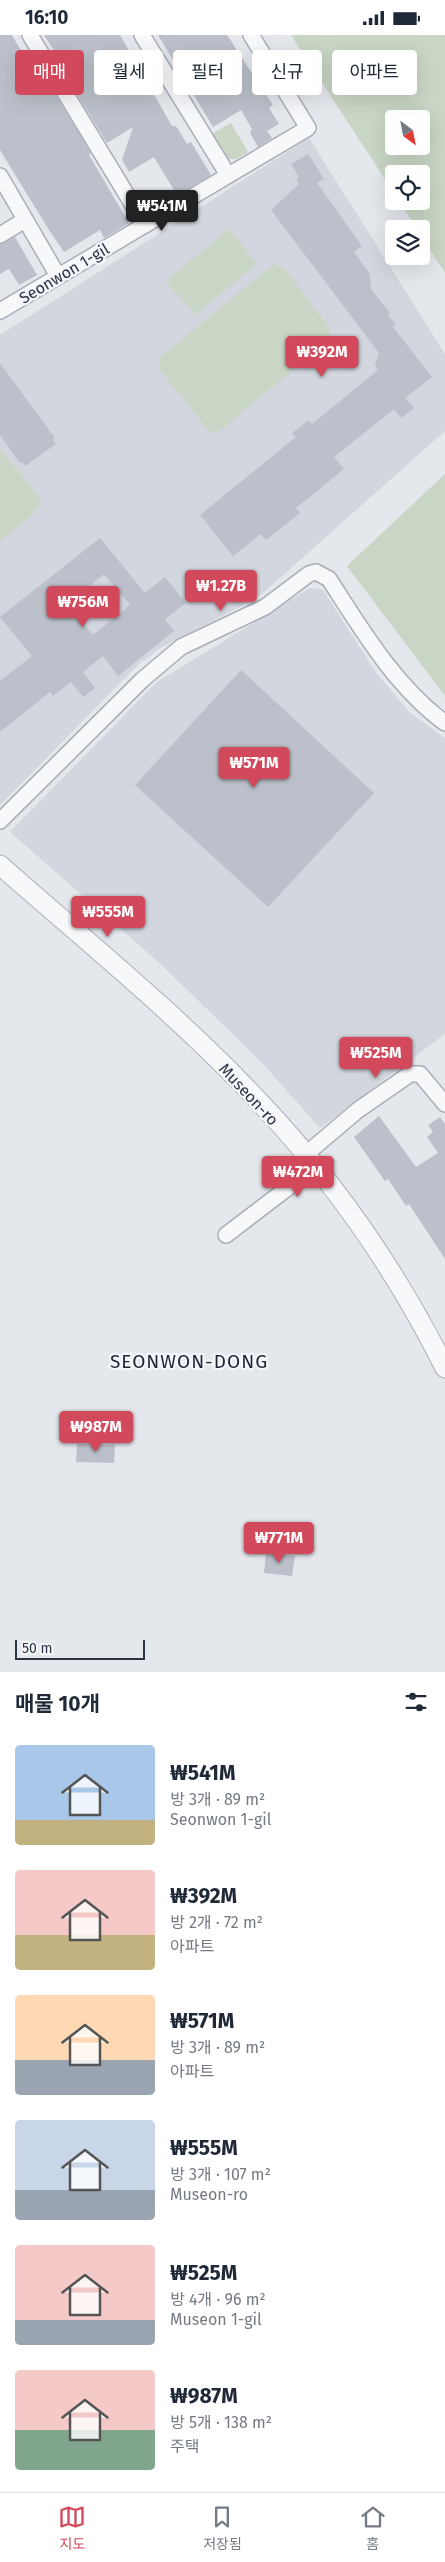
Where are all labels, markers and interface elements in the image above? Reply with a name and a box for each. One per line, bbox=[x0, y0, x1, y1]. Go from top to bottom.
text: 16:10 bbox=[25, 6, 68, 29]
chip: 매매 bbox=[15, 50, 84, 95]
chip: 월세 bbox=[94, 50, 163, 95]
chip: 필터 bbox=[173, 50, 242, 95]
chip: 신규 bbox=[252, 50, 322, 95]
chip: 아파트 bbox=[332, 50, 417, 95]
north arrow bbox=[385, 110, 430, 155]
map controls bbox=[385, 110, 430, 265]
button: locate bbox=[385, 165, 430, 210]
pin: ₩541M bbox=[127, 189, 197, 232]
text: ₩541M bbox=[137, 196, 187, 215]
button: layers bbox=[385, 220, 430, 265]
street label: Seonwon 1-gil bbox=[16, 239, 113, 308]
pin: ₩392M bbox=[287, 335, 357, 378]
text: ₩392M bbox=[296, 342, 348, 361]
pin: ₩1.27B bbox=[180, 569, 262, 612]
text: ₩1.27B bbox=[196, 576, 246, 595]
pin: ₩756M bbox=[48, 585, 118, 628]
text: ₩756M bbox=[58, 592, 108, 611]
pin: ₩571M bbox=[219, 747, 289, 789]
text: ₩571M bbox=[230, 753, 278, 772]
pin: ₩555M bbox=[73, 895, 143, 938]
text: ₩555M bbox=[82, 902, 134, 921]
pin: ₩525M bbox=[341, 1037, 411, 1079]
text: ₩525M bbox=[350, 1043, 402, 1062]
street label: Museon-ro bbox=[215, 1059, 282, 1129]
pin: ₩472M bbox=[263, 1155, 333, 1198]
text: ₩472M bbox=[273, 1162, 323, 1181]
district label: SEONWON-DONG bbox=[110, 1350, 268, 1373]
pin: ₩987M bbox=[61, 1411, 131, 1453]
text: ₩987M bbox=[70, 1417, 122, 1436]
pin: ₩771M bbox=[244, 1521, 314, 1564]
text: ₩771M bbox=[255, 1528, 303, 1547]
scale bar bbox=[15, 1637, 145, 1660]
text: 50 m bbox=[22, 1640, 53, 1657]
icon: filters bbox=[402, 1688, 430, 1716]
text: 매물 10개 bbox=[15, 1691, 100, 1717]
text: ₩541M bbox=[170, 1760, 236, 1786]
icon: home bbox=[55, 1765, 115, 1825]
text: 방 3개 · 89 m² bbox=[170, 1790, 265, 1809]
text: Seonwon 1-gil bbox=[170, 1810, 272, 1829]
text: ₩392M bbox=[170, 1883, 237, 1909]
icon: home bbox=[55, 1890, 115, 1950]
text: 방 2개 · 72 m² bbox=[170, 1913, 263, 1932]
text: 아파트 bbox=[170, 1937, 214, 1956]
text: ₩571M bbox=[170, 2008, 234, 2034]
icon: home bbox=[55, 2015, 115, 2075]
text: 방 3개 · 89 m² bbox=[170, 2038, 265, 2057]
text: 아파트 bbox=[170, 2062, 214, 2081]
text: ₩555M bbox=[170, 2135, 238, 2161]
icon: home bbox=[55, 2140, 115, 2200]
text: 방 3개 · 107 m² bbox=[170, 2165, 271, 2184]
text: Museon-ro bbox=[170, 2185, 248, 2204]
text: ₩525M bbox=[170, 2260, 237, 2286]
icon: home bbox=[55, 2265, 115, 2325]
text: 방 4개 · 96 m² bbox=[170, 2290, 266, 2309]
text: Museon 1-gil bbox=[170, 2310, 262, 2329]
text: ₩987M bbox=[170, 2383, 238, 2409]
icon: home bbox=[55, 2390, 115, 2450]
text: 방 5개 · 138 m² bbox=[170, 2413, 272, 2432]
text: 주택 bbox=[170, 2437, 199, 2456]
tab: 지도 bbox=[58, 2503, 86, 2553]
tab: 저장됨 bbox=[203, 2503, 242, 2553]
tab: 홈 bbox=[359, 2503, 387, 2553]

